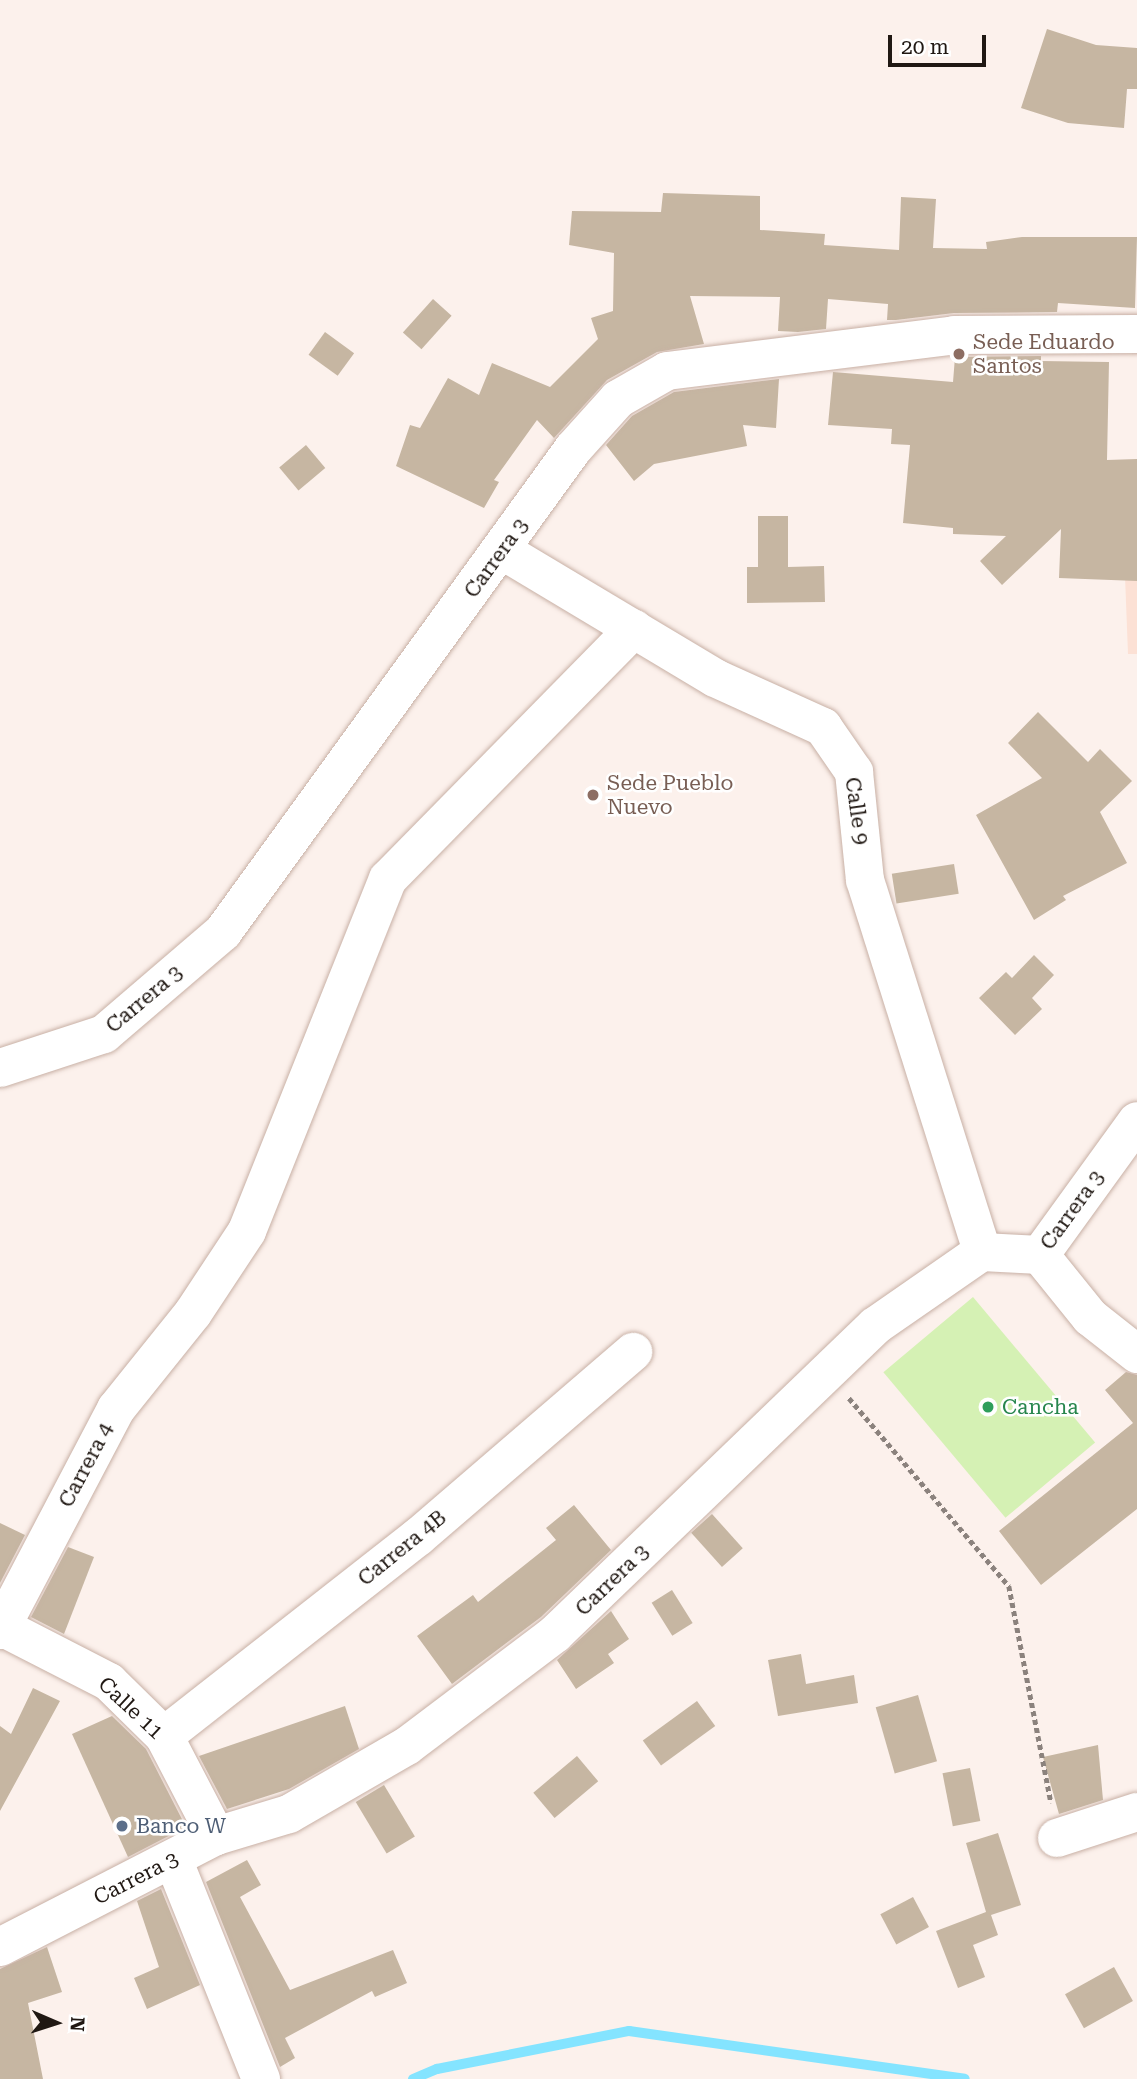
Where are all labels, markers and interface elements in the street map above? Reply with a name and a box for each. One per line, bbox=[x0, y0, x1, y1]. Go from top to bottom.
scale bar bbox=[892, 21, 990, 65]
text: 20 m bbox=[901, 35, 949, 59]
place label: Sede Eduardo Santos bbox=[973, 329, 1115, 379]
marker: Sede Eduardo Santos bbox=[951, 346, 967, 362]
street label: Carrera 3 bbox=[459, 513, 533, 603]
place label: Sede Pueblo Nuevo bbox=[607, 770, 733, 820]
street label: Calle 9 bbox=[840, 776, 874, 846]
marker: Sede Pueblo Nuevo bbox=[585, 787, 601, 803]
street label: Carrera 3 bbox=[101, 960, 187, 1038]
street label: Carrera 3 bbox=[1035, 1165, 1109, 1255]
place label: Cancha bbox=[1002, 1394, 1079, 1420]
marker: Cancha bbox=[980, 1399, 996, 1415]
street label: Carrera 4 bbox=[53, 1419, 119, 1511]
street label: Carrera 4B bbox=[353, 1505, 451, 1591]
street label: Carrera 3 bbox=[570, 1539, 654, 1621]
street label: Calle 11 bbox=[93, 1672, 169, 1744]
place label: Banco W bbox=[136, 1813, 226, 1839]
marker: Banco W bbox=[114, 1818, 130, 1834]
street label: Carrera 3 bbox=[89, 1846, 183, 1910]
north arrow bbox=[21, 1988, 91, 2058]
text: N bbox=[66, 2016, 89, 2032]

